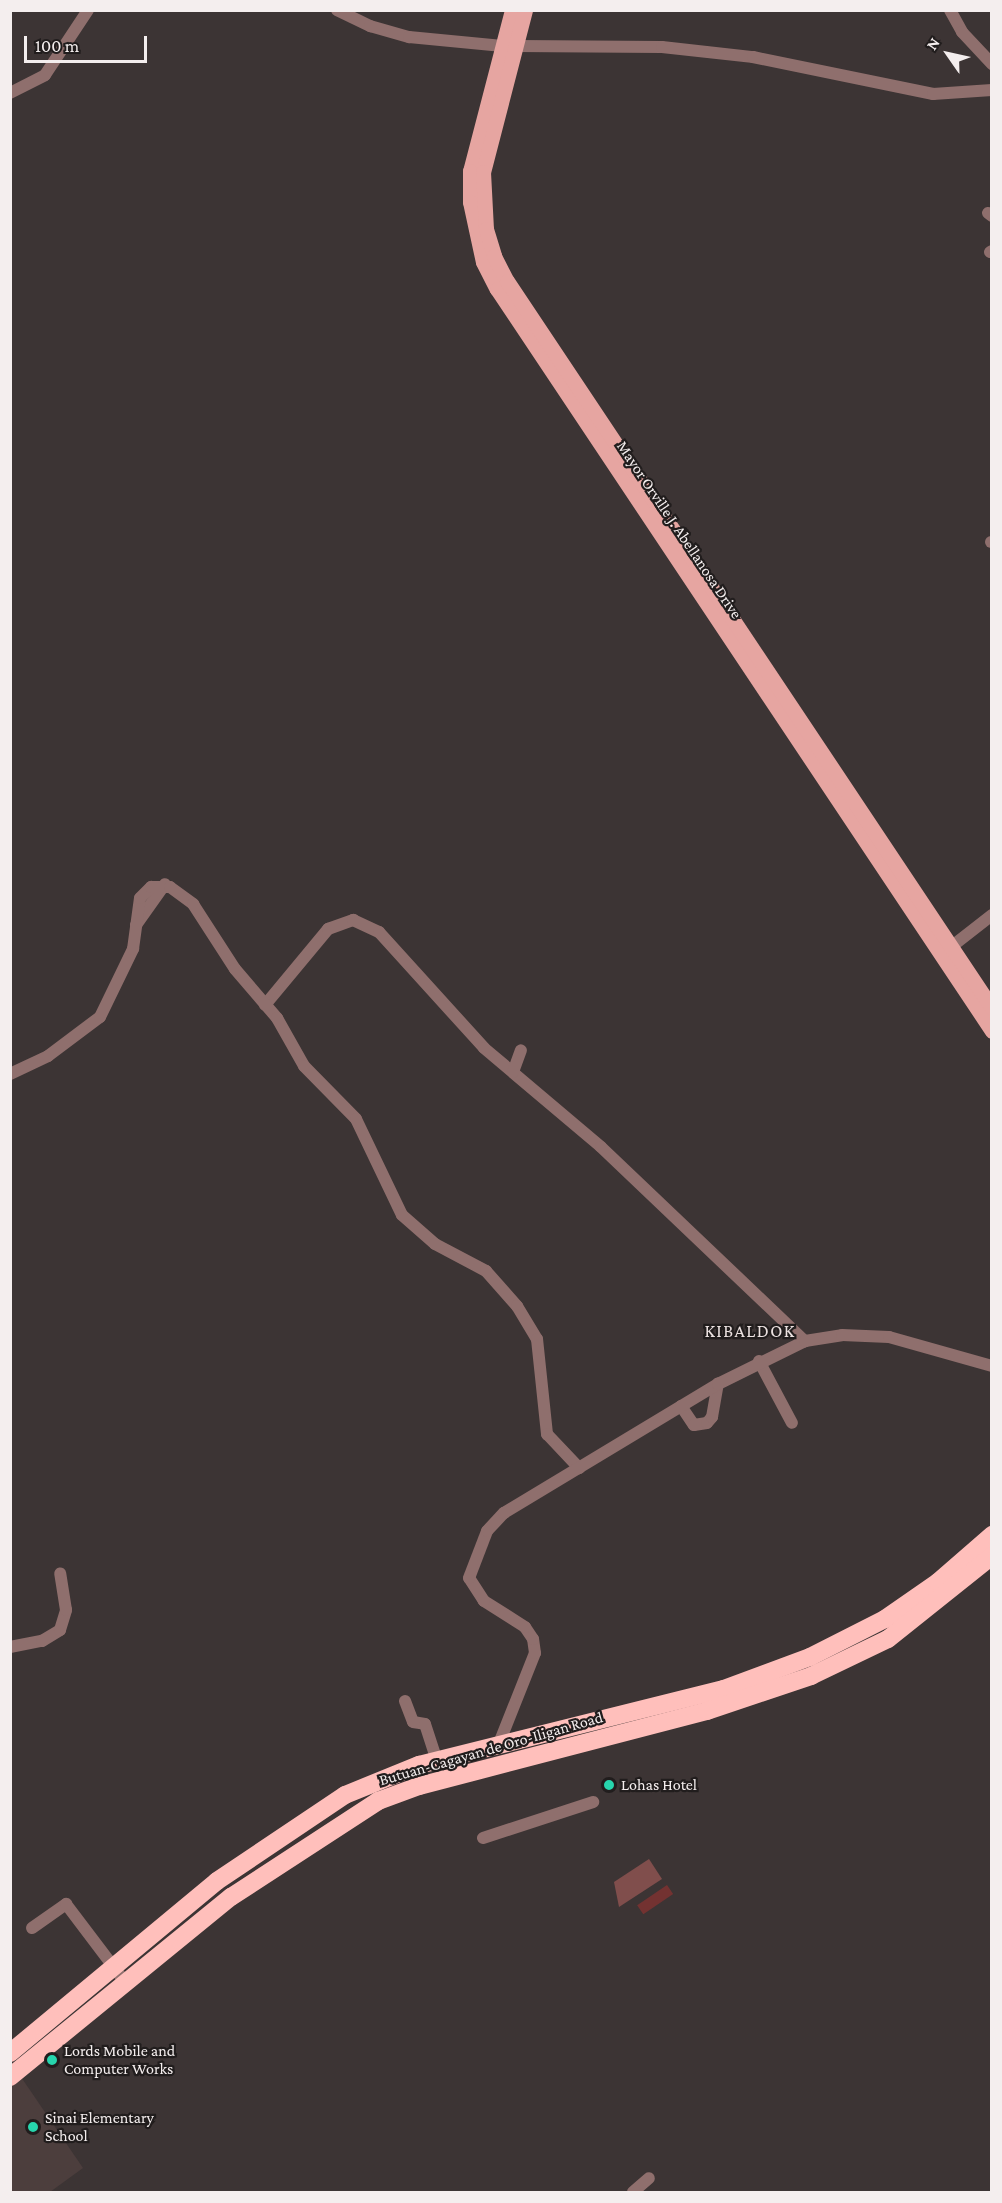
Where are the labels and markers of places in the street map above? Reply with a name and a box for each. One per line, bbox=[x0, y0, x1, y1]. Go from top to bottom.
place label: Lohas Hotel bbox=[621, 1775, 697, 1795]
marker: Lohas Hotel bbox=[602, 1778, 616, 1792]
place label: Lords Mobile and Computer Works bbox=[64, 2041, 175, 2079]
marker: Lords Mobile and Computer Works bbox=[45, 2053, 59, 2067]
place label: Sinai Elementary School bbox=[45, 2108, 154, 2146]
marker: Sinai Elementary School bbox=[26, 2120, 40, 2134]

